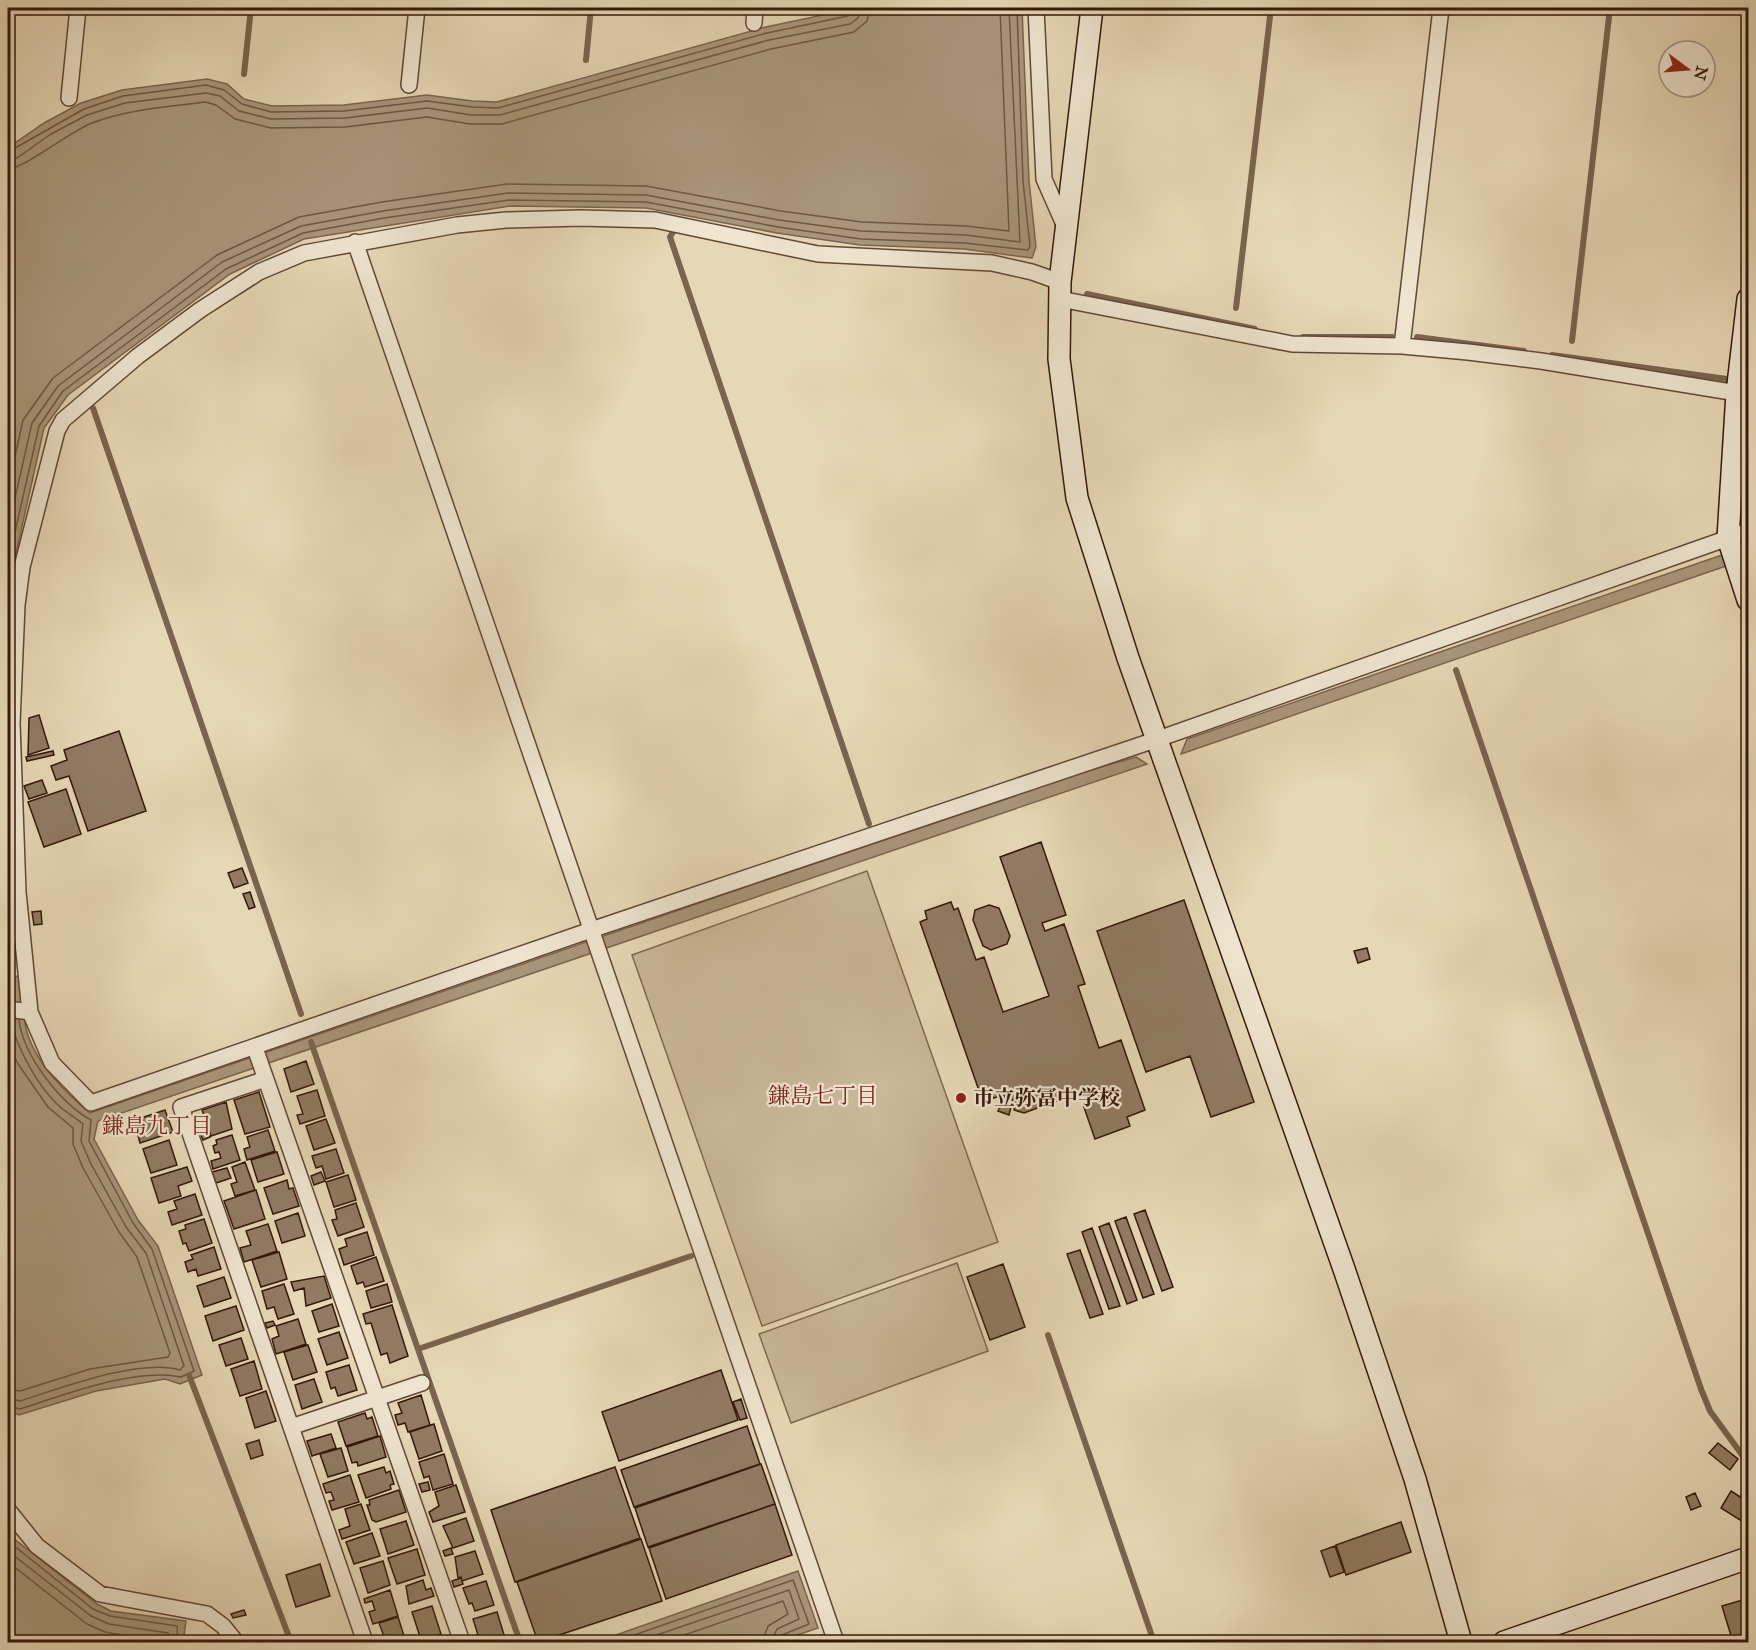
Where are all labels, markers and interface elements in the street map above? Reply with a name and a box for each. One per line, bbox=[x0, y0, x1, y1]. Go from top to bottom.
north arrow bbox=[1657, 39, 1717, 99]
text: N bbox=[1690, 64, 1712, 83]
district label: 鎌島七丁目 bbox=[768, 1082, 878, 1109]
place label: 市立弥冨中学校 bbox=[973, 1085, 1120, 1111]
marker: 市立弥冨中学校 bbox=[954, 1091, 968, 1105]
district label: 鎌島九丁目 bbox=[102, 1112, 212, 1139]

